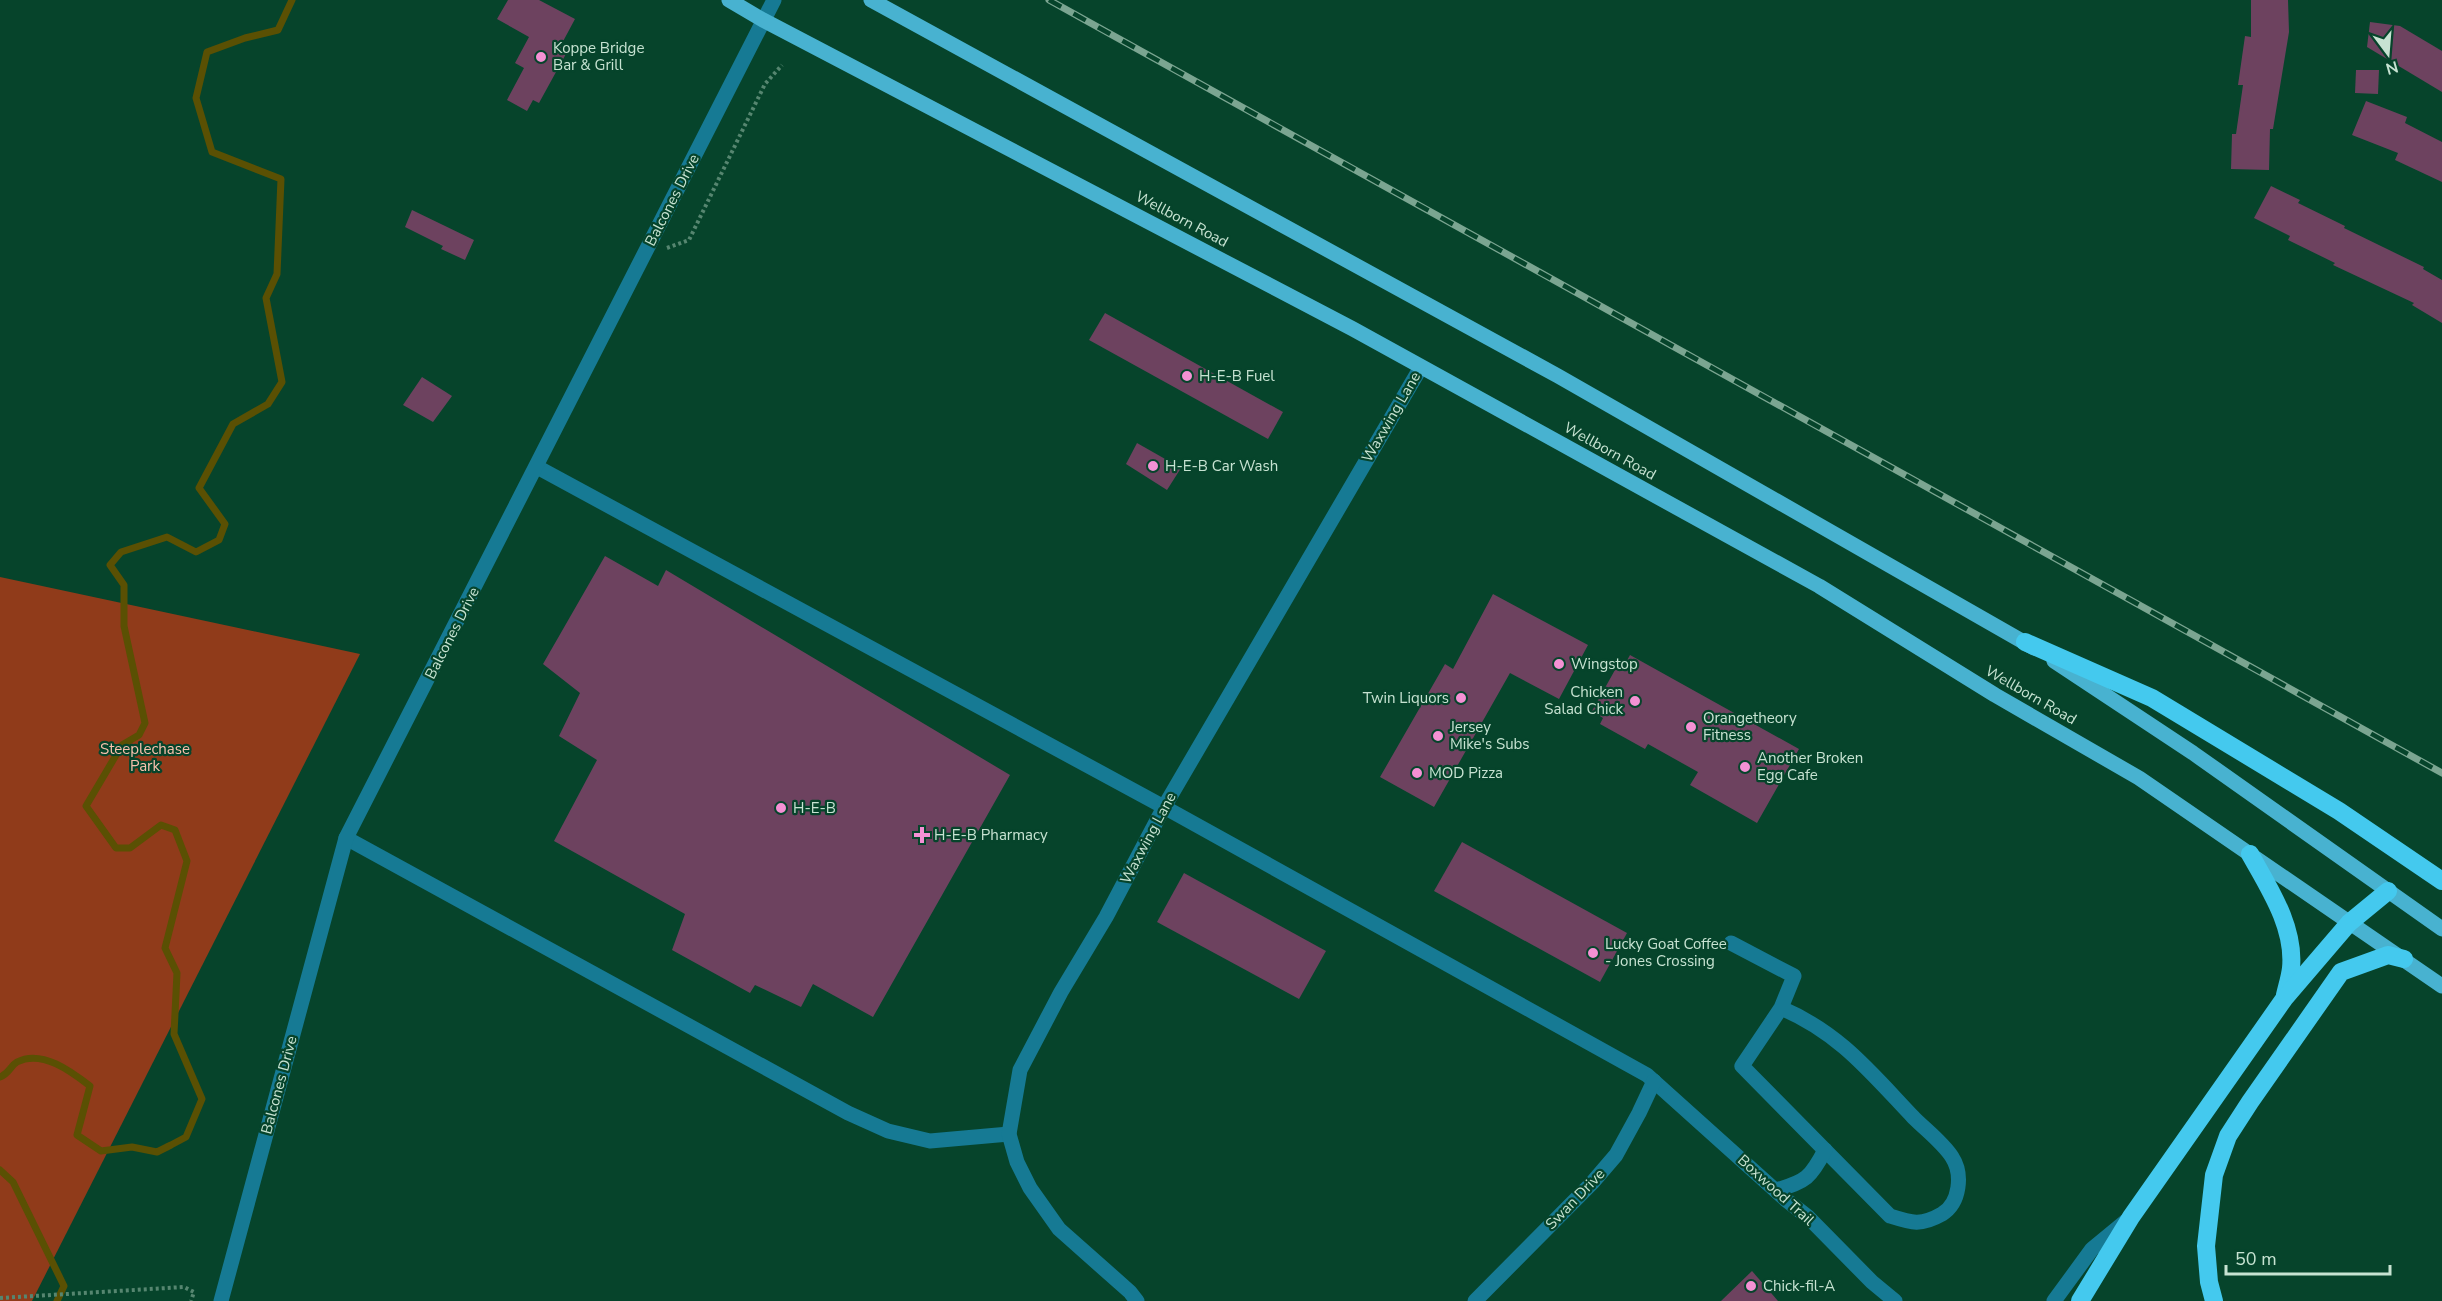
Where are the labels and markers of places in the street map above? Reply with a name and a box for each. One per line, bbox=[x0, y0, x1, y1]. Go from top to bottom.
place label: Koppe Bridge Bar & Grill bbox=[553, 38, 644, 75]
marker: Koppe Bridge Bar & Grill bbox=[534, 50, 548, 64]
place label: H-E-B Fuel bbox=[1199, 366, 1275, 386]
marker: H-E-B Fuel bbox=[1180, 369, 1194, 383]
place label: H-E-B Car Wash bbox=[1165, 456, 1278, 476]
marker: H-E-B Car Wash bbox=[1146, 459, 1160, 473]
place label: Wingstop bbox=[1571, 654, 1638, 674]
marker: Wingstop bbox=[1552, 657, 1566, 671]
place label: Chicken Salad Chick bbox=[1544, 682, 1623, 719]
place label: Twin Liquors bbox=[1363, 688, 1449, 708]
marker: Twin Liquors bbox=[1454, 691, 1468, 705]
marker: Chicken Salad Chick bbox=[1628, 694, 1642, 708]
place label: Orangetheory Fitness bbox=[1703, 708, 1797, 745]
place label: Jersey Mike's Subs bbox=[1449, 717, 1530, 754]
marker: Orangetheory Fitness bbox=[1684, 720, 1698, 734]
marker: Jersey Mike's Subs bbox=[1431, 729, 1445, 743]
place label: Another Broken Egg Cafe bbox=[1757, 748, 1863, 785]
marker: Another Broken Egg Cafe bbox=[1738, 760, 1752, 774]
place label: MOD Pizza bbox=[1429, 763, 1503, 783]
marker: MOD Pizza bbox=[1410, 766, 1424, 780]
place label: H-E-B bbox=[793, 798, 836, 818]
marker: H-E-B bbox=[774, 801, 788, 815]
place label: H-E-B Pharmacy bbox=[934, 825, 1048, 845]
marker: H-E-B Pharmacy bbox=[915, 828, 929, 842]
place label: Lucky Goat Coffee - Jones Crossing bbox=[1605, 934, 1727, 971]
marker: Lucky Goat Coffee - Jones Crossing bbox=[1586, 946, 1600, 960]
place label: Chick-fil-A bbox=[1763, 1276, 1835, 1296]
marker: Chick-fil-A bbox=[1744, 1279, 1758, 1293]

